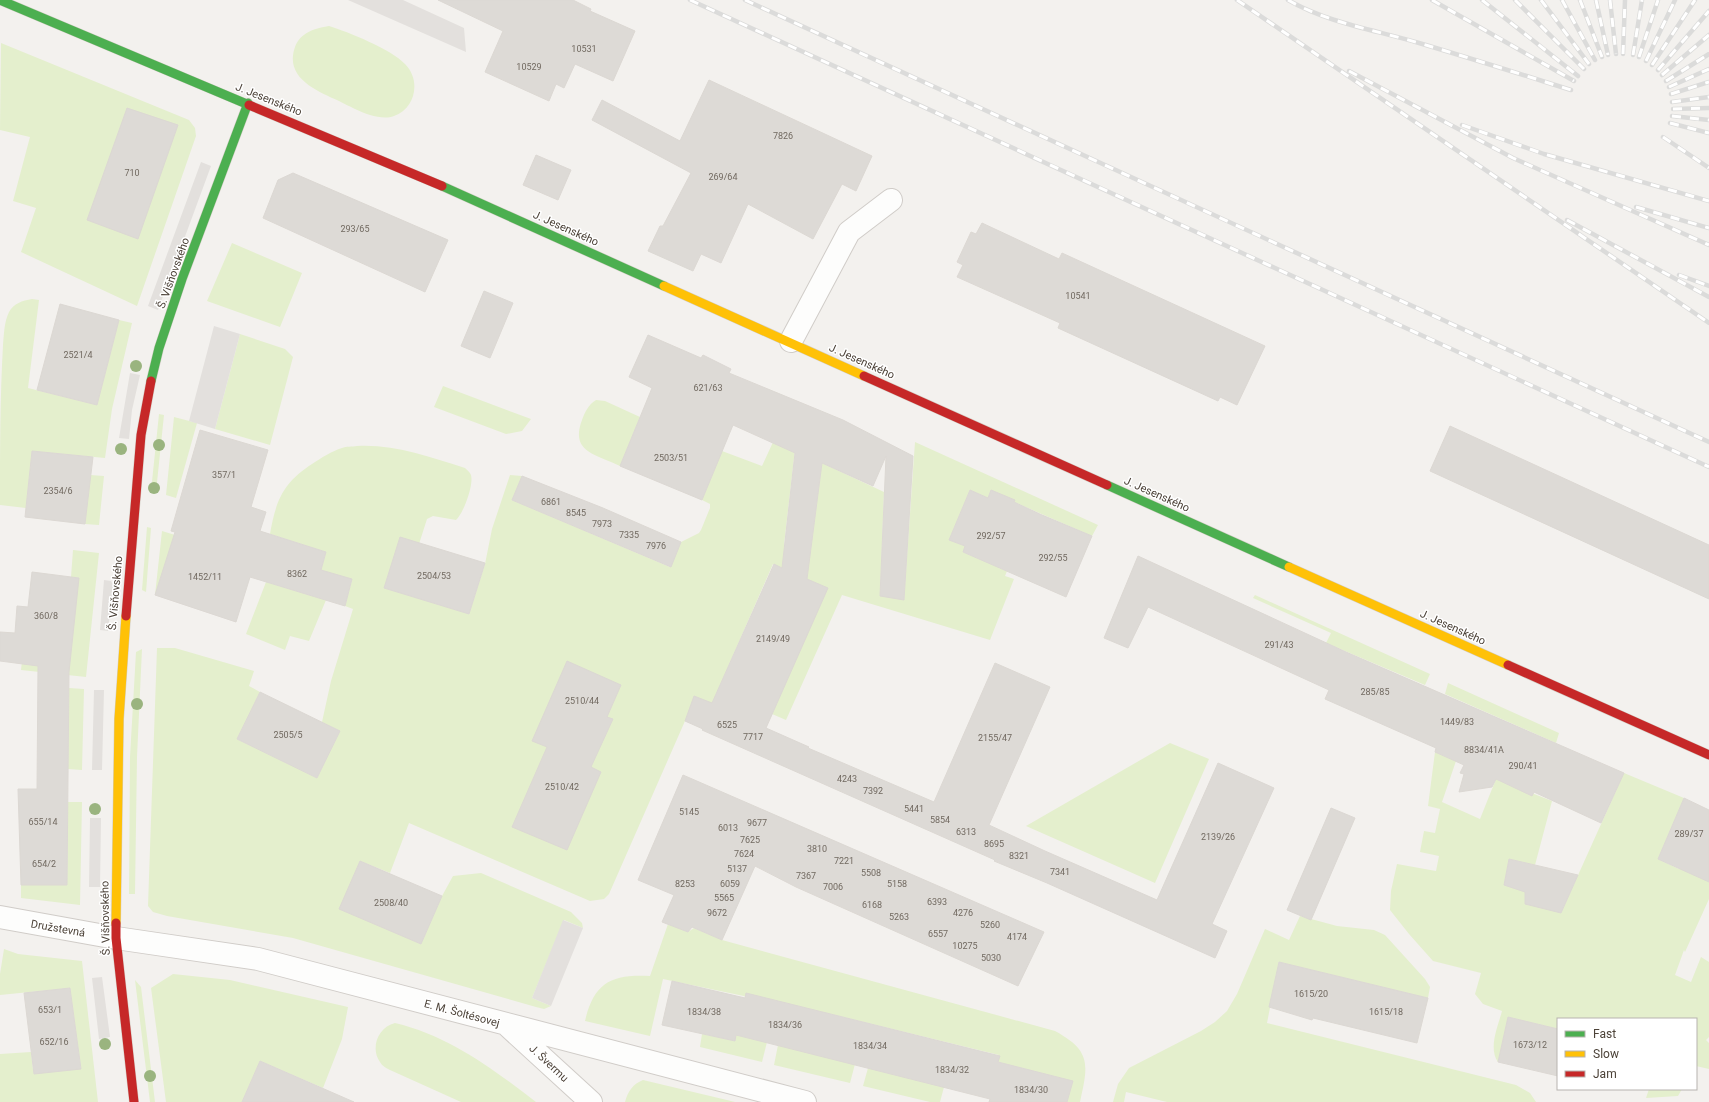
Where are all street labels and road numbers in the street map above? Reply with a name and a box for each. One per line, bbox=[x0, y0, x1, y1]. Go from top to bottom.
street label: J. Jesenského bbox=[234, 80, 304, 119]
street label: J. Jesenského bbox=[531, 208, 601, 249]
street label: Š. Višňovského bbox=[155, 236, 192, 310]
street label: J. Jesenského bbox=[827, 341, 897, 382]
street label: J. Jesenského bbox=[1122, 474, 1192, 515]
street label: Š. Višňovského bbox=[106, 555, 125, 631]
street label: J. Jesenského bbox=[1418, 607, 1488, 648]
street label: Š. Višňovského bbox=[98, 881, 113, 955]
street label: Družstevná bbox=[30, 917, 86, 940]
street label: E. M. Šoltésovej bbox=[423, 997, 501, 1030]
street label: J. Švermu bbox=[526, 1042, 571, 1085]

